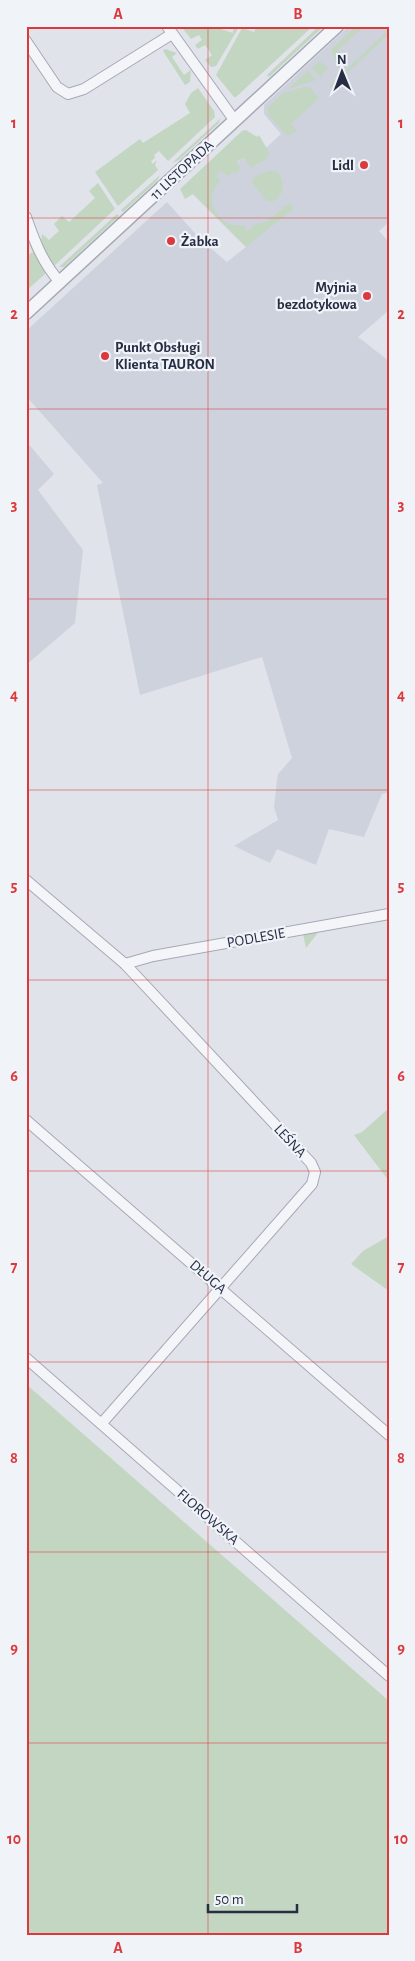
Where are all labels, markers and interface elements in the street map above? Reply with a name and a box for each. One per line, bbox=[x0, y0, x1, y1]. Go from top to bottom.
text: A bbox=[113, 6, 123, 22]
text: B bbox=[293, 6, 303, 22]
north arrow bbox=[318, 48, 368, 98]
text: N bbox=[337, 53, 347, 67]
text: 1 bbox=[11, 115, 17, 131]
text: 1 bbox=[398, 115, 404, 131]
street label: 11 LISTOPADA bbox=[148, 137, 217, 203]
place label: Lidl bbox=[332, 158, 354, 173]
marker: Lidl bbox=[358, 159, 370, 171]
place label: Żabka bbox=[181, 233, 219, 249]
marker: Żabka bbox=[165, 235, 177, 247]
place label: Myjnia bezdotykowa bbox=[277, 280, 357, 312]
marker: Myjnia bezdotykowa bbox=[361, 290, 373, 302]
text: 2 bbox=[10, 306, 18, 322]
text: 2 bbox=[397, 306, 405, 322]
place label: Punkt Obsługi Klienta TAURON bbox=[115, 340, 215, 372]
marker: Punkt Obsługi Klienta TAURON bbox=[99, 350, 111, 362]
text: 3 bbox=[11, 497, 18, 513]
text: 3 bbox=[398, 497, 405, 513]
text: 4 bbox=[10, 687, 18, 703]
text: 4 bbox=[397, 687, 405, 703]
text: 5 bbox=[11, 878, 18, 894]
text: 5 bbox=[398, 878, 405, 894]
street label: PODLESIE bbox=[226, 926, 286, 950]
text: 6 bbox=[10, 1068, 18, 1084]
text: 6 bbox=[397, 1068, 405, 1084]
street label: LEŚNA bbox=[271, 1120, 311, 1161]
street label: DŁUGA bbox=[187, 1257, 229, 1297]
text: 7 bbox=[11, 1259, 18, 1275]
text: 7 bbox=[398, 1259, 405, 1275]
text: 8 bbox=[10, 1450, 18, 1466]
text: 8 bbox=[397, 1450, 405, 1466]
street label: FLOROWSKA bbox=[174, 1486, 242, 1548]
text: 9 bbox=[10, 1640, 18, 1656]
text: 9 bbox=[397, 1640, 405, 1656]
text: 10 bbox=[7, 1831, 21, 1847]
text: 10 bbox=[394, 1831, 408, 1847]
scale bar bbox=[208, 1881, 296, 1913]
text: 50 m bbox=[215, 1892, 244, 1907]
text: A bbox=[113, 1940, 123, 1956]
text: B bbox=[293, 1940, 303, 1956]

